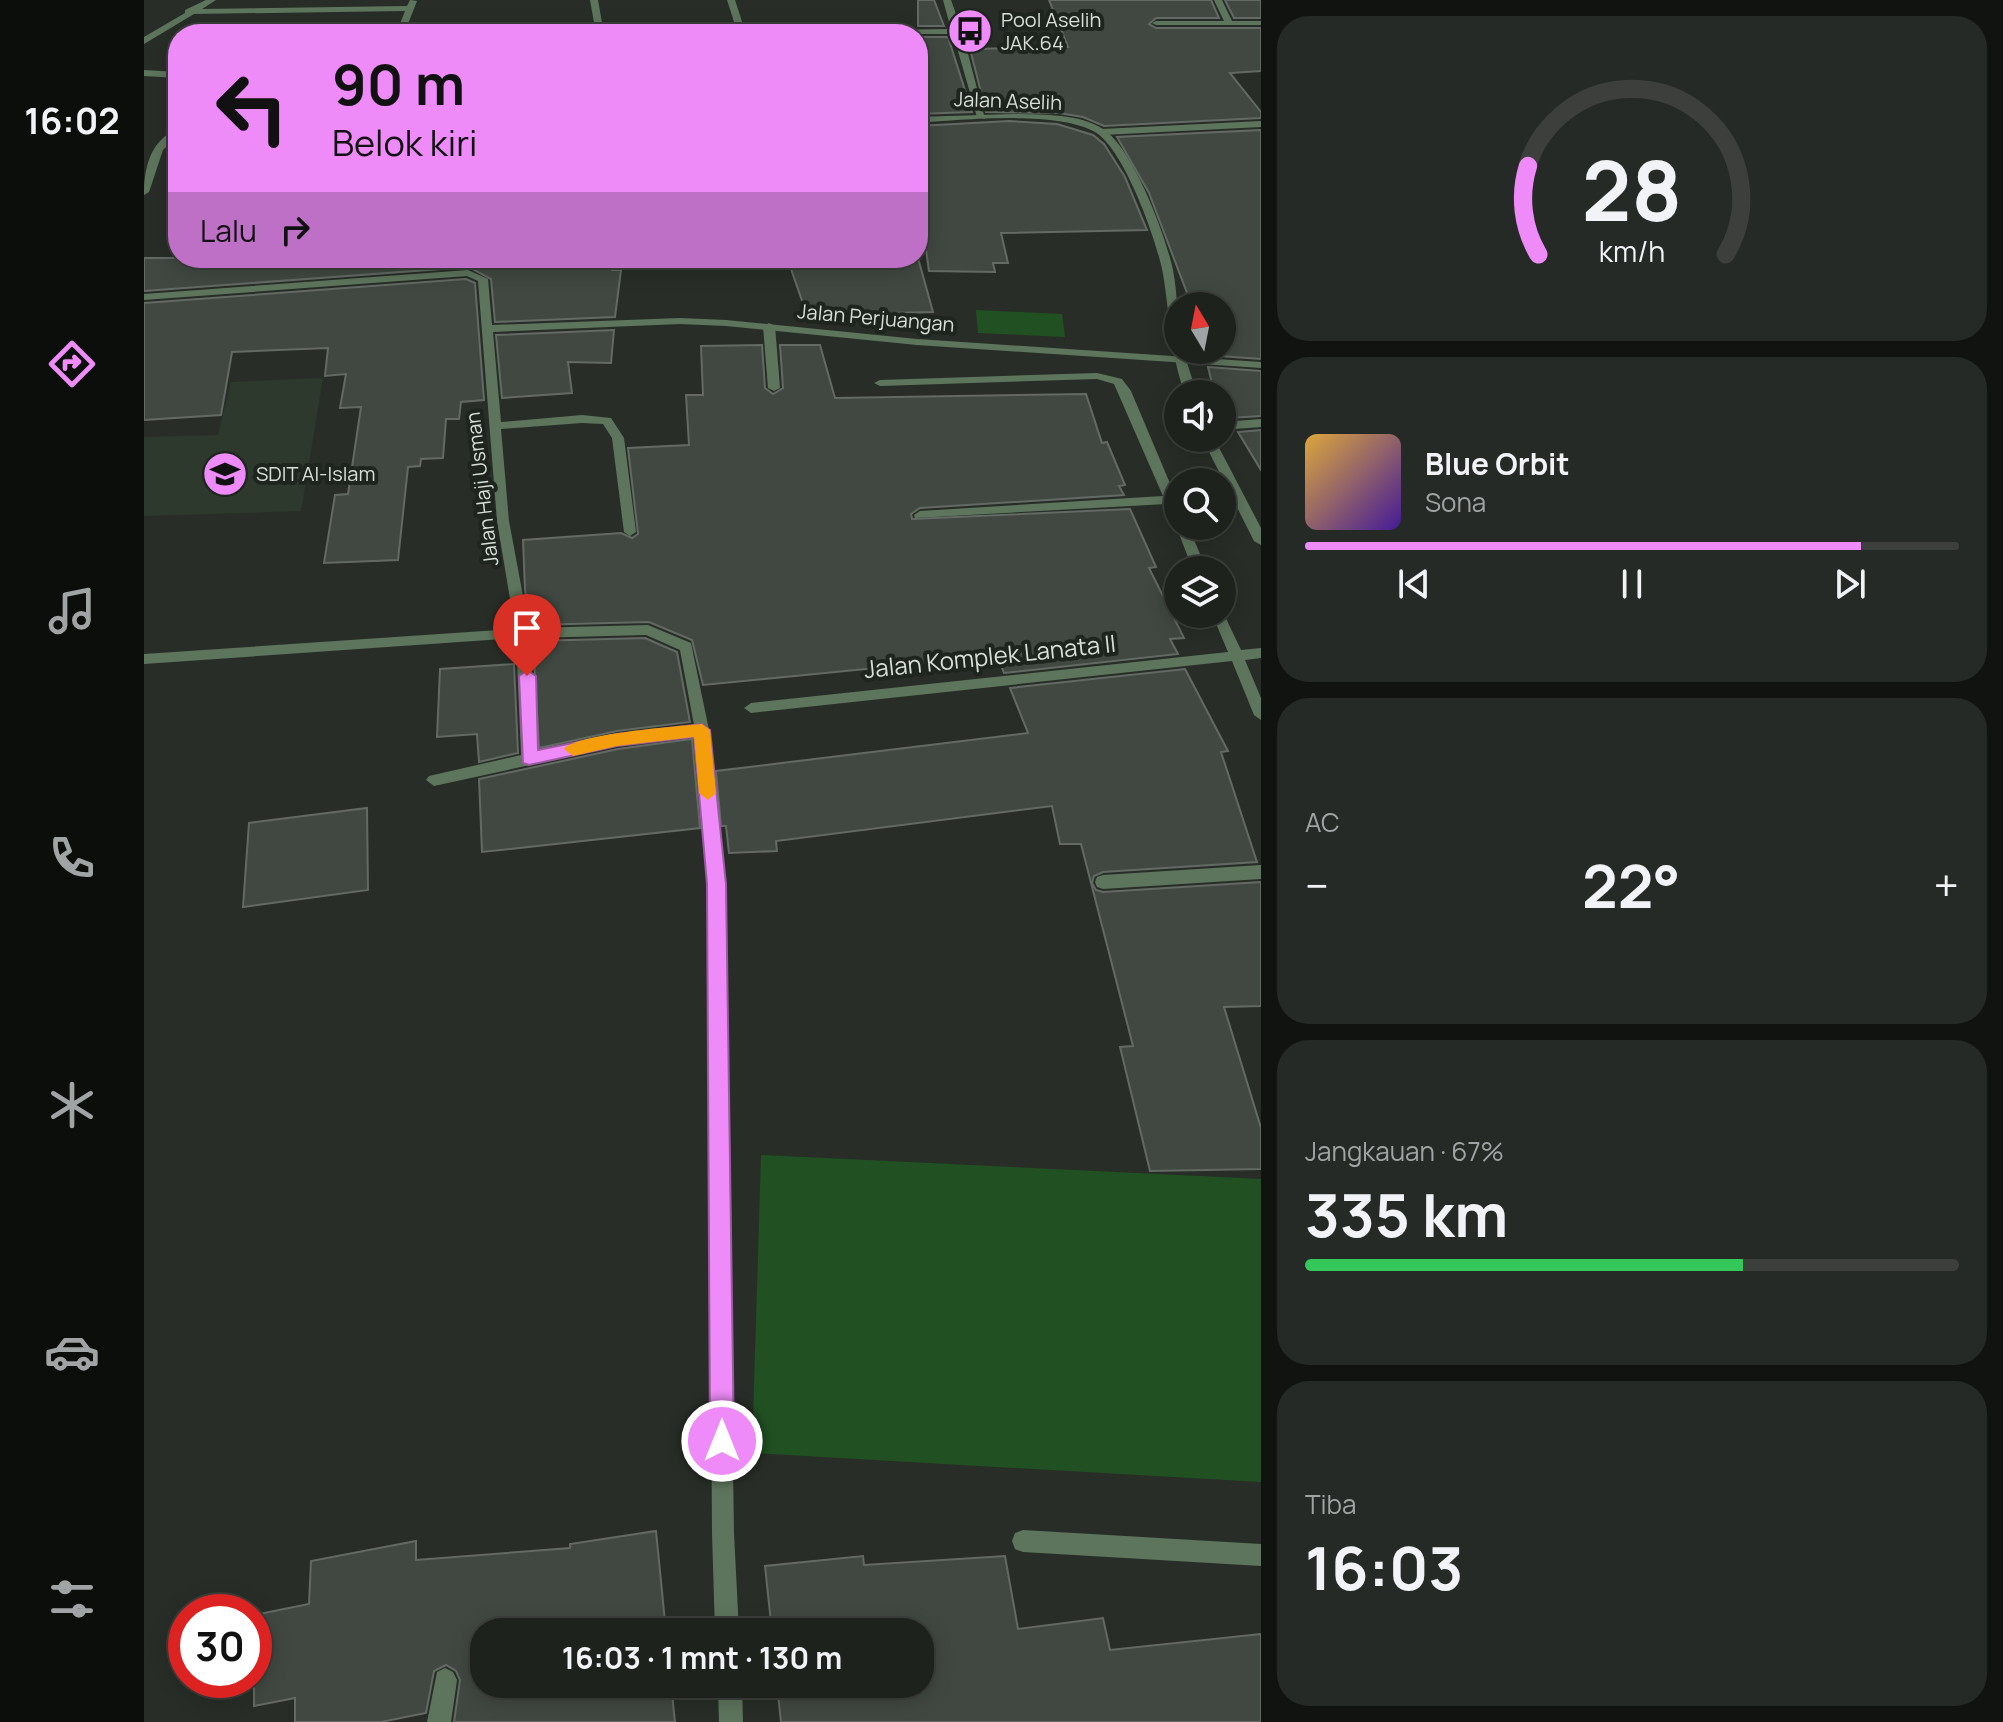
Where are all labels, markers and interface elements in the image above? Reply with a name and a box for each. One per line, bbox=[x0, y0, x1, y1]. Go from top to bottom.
place label: Pool Aselih JAK.64 bbox=[1001, 6, 1101, 56]
bus stop icon: Pool Aselih JAK.64 bbox=[946, 7, 994, 55]
text: 90 m bbox=[332, 45, 465, 122]
icon: left bbox=[200, 56, 304, 160]
street label: Jalan Aselih bbox=[954, 85, 1063, 116]
text: 16:02 bbox=[24, 96, 120, 145]
text: Belok kiri bbox=[332, 118, 478, 167]
text: 28 bbox=[1582, 131, 1682, 245]
icon: right bbox=[273, 208, 317, 252]
text: Lalu bbox=[200, 210, 257, 251]
text: km/h bbox=[1599, 232, 1665, 271]
north arrow bbox=[1164, 292, 1236, 364]
map controls bbox=[1164, 292, 1236, 628]
street label: Jalan Perjuangan bbox=[796, 297, 956, 338]
icon: directions bbox=[44, 336, 100, 392]
button: sound bbox=[1164, 380, 1236, 452]
street label: Jalan Haji Usman bbox=[459, 410, 504, 568]
text: Blue Orbit bbox=[1425, 443, 1570, 484]
school or university icon: SDIT Al-Islam bbox=[201, 450, 249, 498]
place label: SDIT Al-Islam bbox=[256, 460, 375, 487]
button: search bbox=[1164, 468, 1236, 540]
text: Sona bbox=[1425, 484, 1486, 520]
button: layers bbox=[1164, 556, 1236, 628]
icon: previous bbox=[1392, 562, 1436, 606]
icon: pause bbox=[1610, 562, 1654, 606]
icon: next bbox=[1828, 562, 1872, 606]
icon: music bbox=[44, 583, 100, 639]
pin bbox=[493, 594, 561, 676]
icon: arrive bbox=[505, 606, 549, 650]
street label: Jalan Komplek Lanata II bbox=[862, 626, 1117, 685]
text: AC bbox=[1305, 804, 1340, 840]
icon: phone bbox=[44, 830, 100, 886]
text: 22° bbox=[1582, 844, 1680, 926]
text: − bbox=[1305, 855, 1329, 915]
text: + bbox=[1934, 855, 1959, 915]
icon: climate bbox=[44, 1077, 100, 1133]
text: Jangkauan · 67% bbox=[1305, 1133, 1504, 1169]
text: 335 km bbox=[1305, 1173, 1508, 1255]
icon: car bbox=[44, 1324, 100, 1380]
position arrow bbox=[680, 1399, 764, 1483]
text: Tiba bbox=[1305, 1486, 1356, 1522]
text: 16:03 bbox=[1305, 1526, 1464, 1608]
icon: filters bbox=[44, 1571, 100, 1627]
speed limit sign: 30 bbox=[168, 1594, 272, 1698]
text: 16:03 · 1 mnt · 130 m bbox=[562, 1637, 842, 1678]

